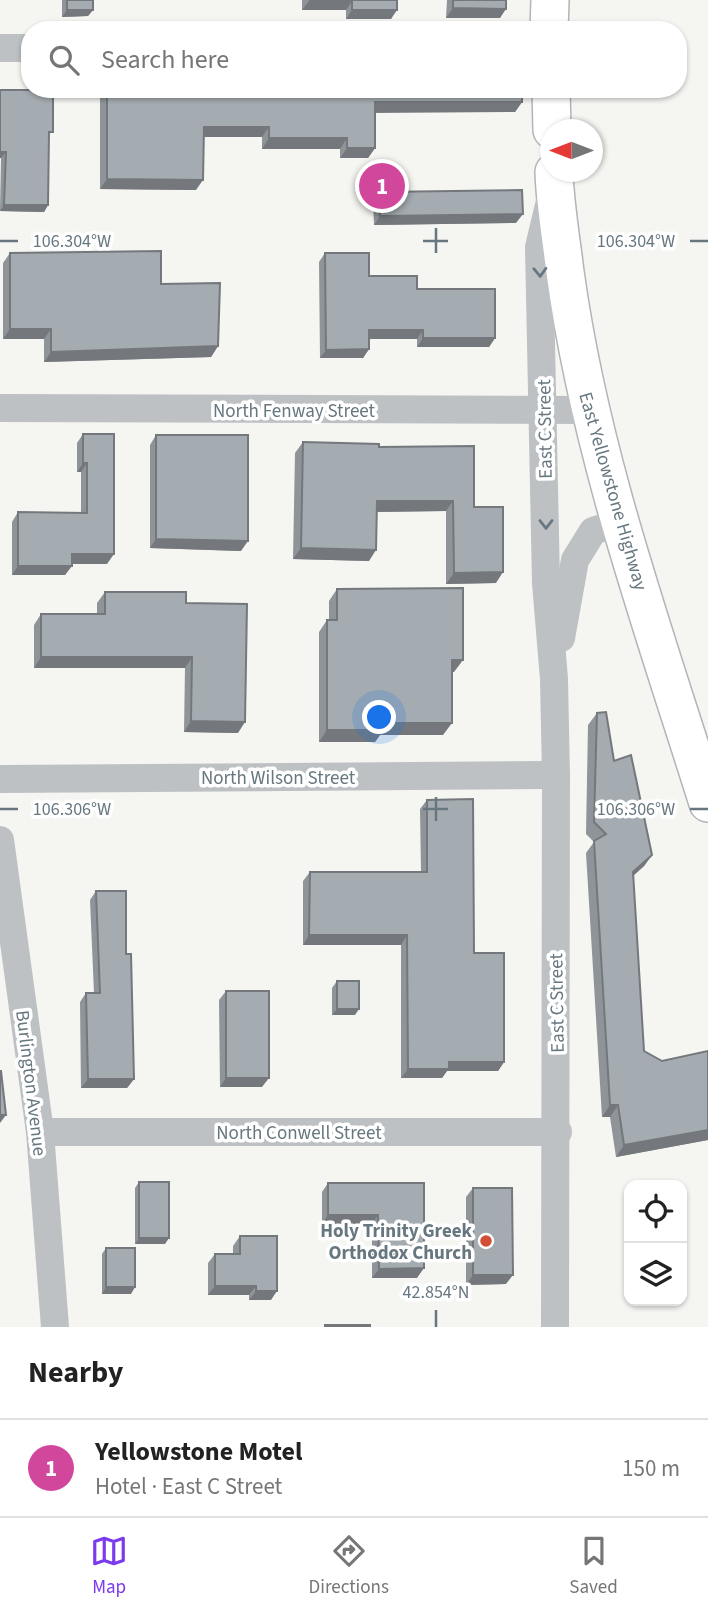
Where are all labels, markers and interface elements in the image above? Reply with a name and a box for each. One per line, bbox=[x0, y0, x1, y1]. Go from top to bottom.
search box bbox=[21, 21, 687, 98]
icon: search bbox=[45, 41, 83, 79]
text: Search here bbox=[101, 41, 229, 78]
north arrow bbox=[540, 119, 603, 182]
pin: 1 bbox=[359, 160, 405, 212]
text: 106.304°W bbox=[33, 229, 111, 254]
text: 106.304°W bbox=[597, 229, 675, 254]
one-way arrow bbox=[532, 267, 547, 278]
street label: East C Street bbox=[531, 378, 560, 479]
street label: East Yellowstone Highway bbox=[571, 389, 654, 594]
street label: North Fenway Street bbox=[213, 398, 376, 425]
one-way arrow bbox=[538, 519, 554, 530]
your location bbox=[362, 700, 396, 734]
street label: North Wilson Street bbox=[201, 765, 356, 792]
text: 106.306°W bbox=[33, 797, 111, 822]
text: 106.306°W bbox=[597, 797, 675, 822]
street label: East C Street bbox=[543, 952, 572, 1053]
street label: Burlington Avenue bbox=[8, 1009, 53, 1158]
street label: North Conwell Street bbox=[216, 1120, 382, 1147]
map controls bbox=[624, 1180, 687, 1306]
button: locate bbox=[624, 1180, 687, 1243]
place label: Holy Trinity Greek Orthodox Church bbox=[320, 1218, 473, 1267]
marker: Holy Trinity Greek Orthodox Church bbox=[478, 1233, 494, 1249]
button: layers bbox=[624, 1243, 687, 1306]
text: 42.854°N bbox=[403, 1280, 469, 1305]
text: Nearby bbox=[28, 1351, 123, 1394]
text: Yellowstone Motel bbox=[95, 1433, 302, 1470]
text: 1 bbox=[45, 1452, 57, 1485]
text: 150 m bbox=[622, 1452, 680, 1485]
text: Hotel · East C Street bbox=[95, 1470, 282, 1503]
tab: Map bbox=[90, 1532, 128, 1601]
tab: Directions bbox=[309, 1532, 389, 1601]
tab: Saved bbox=[569, 1532, 618, 1601]

